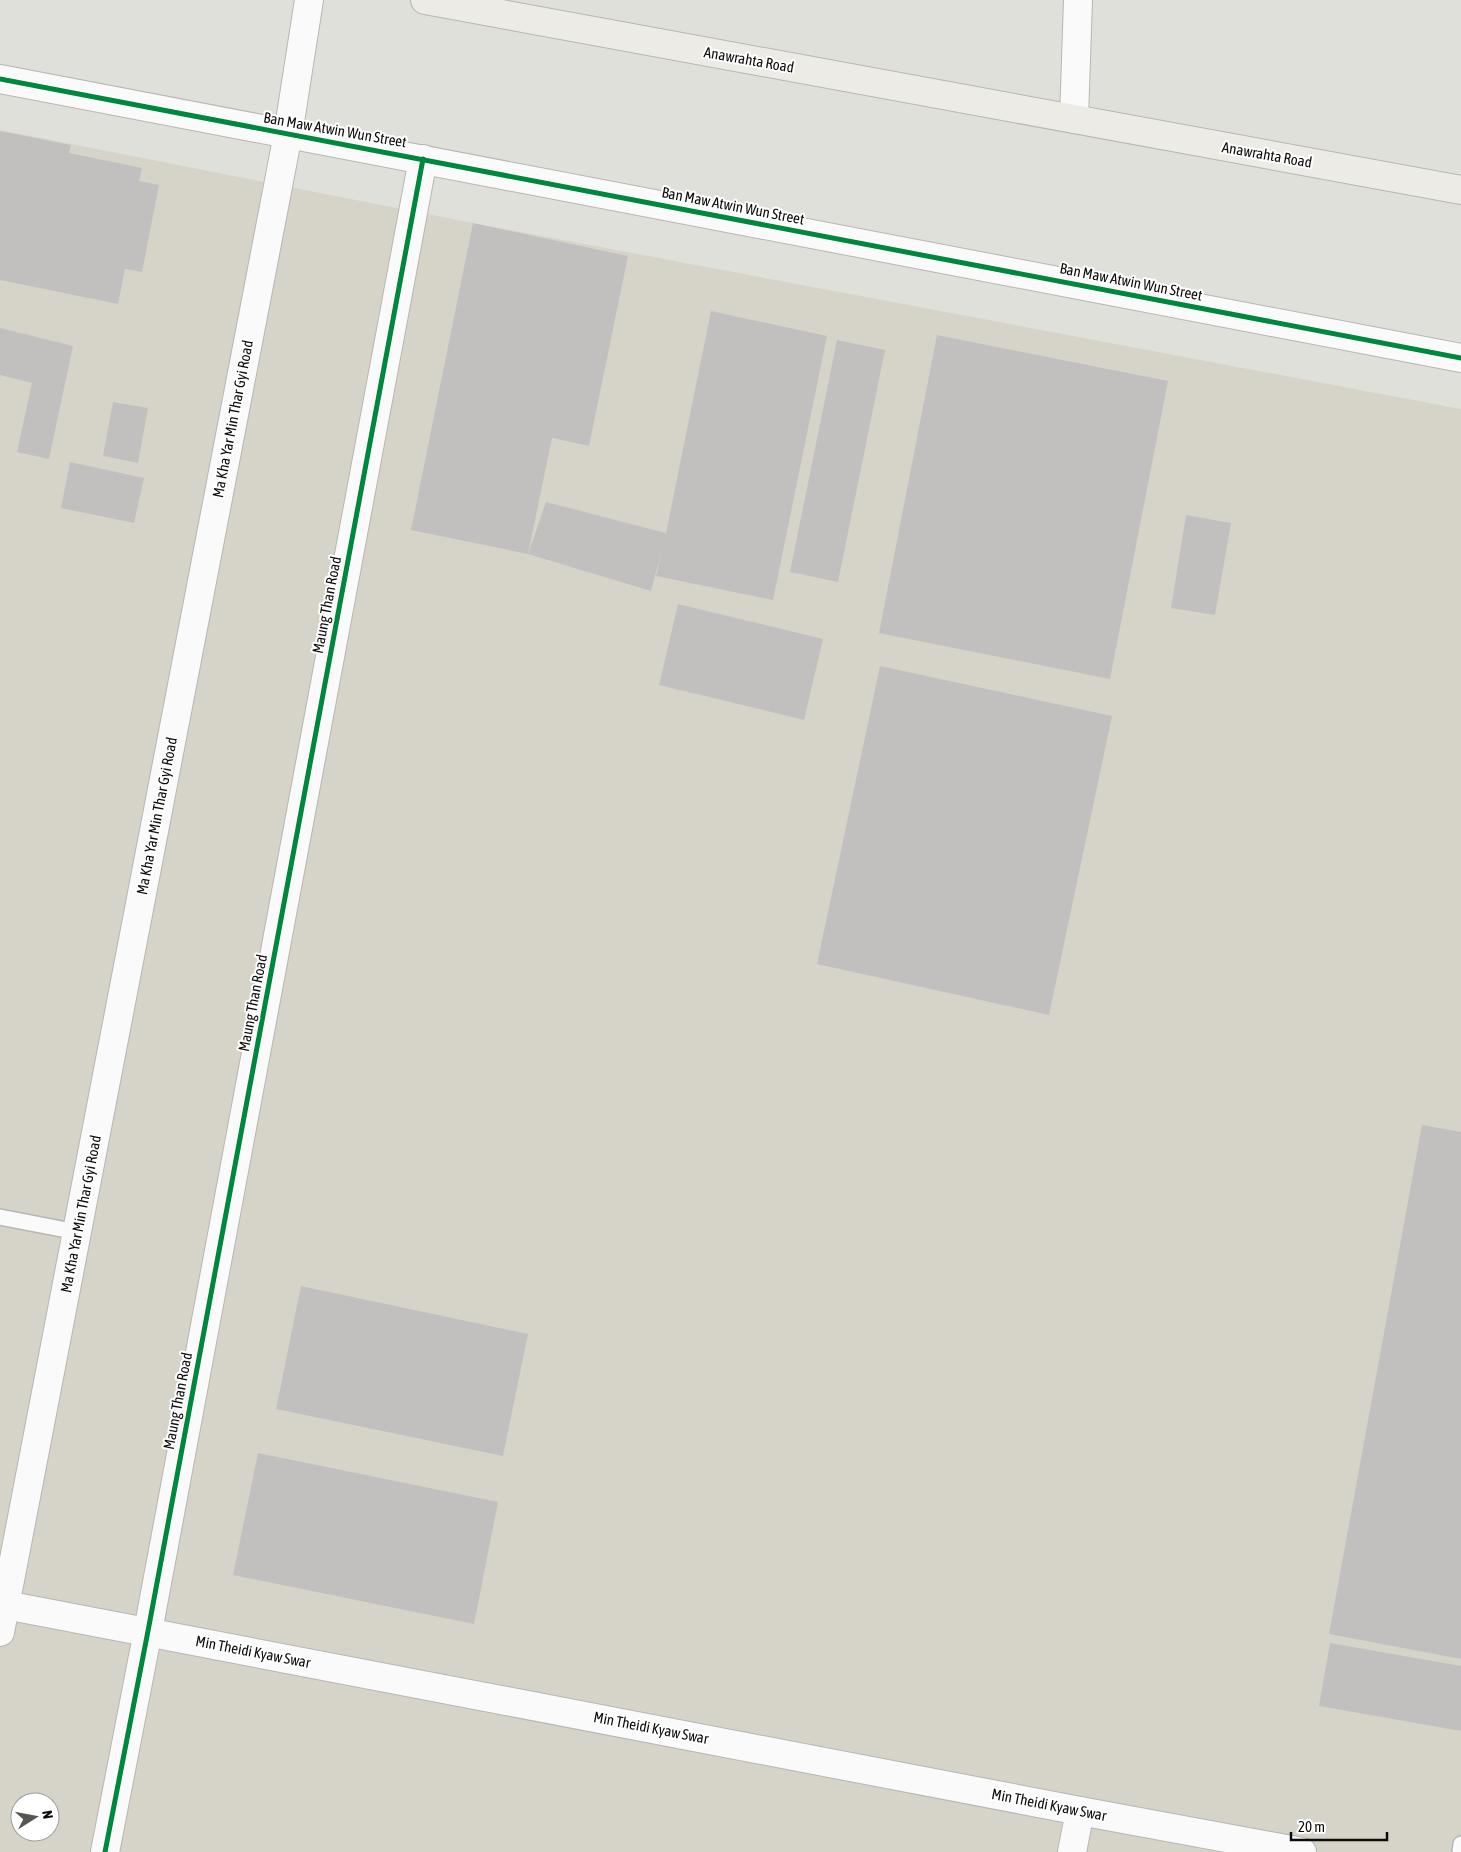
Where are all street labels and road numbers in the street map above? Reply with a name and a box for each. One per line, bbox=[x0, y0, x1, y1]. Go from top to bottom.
street label: Anawrahta Road bbox=[703, 43, 795, 76]
street label: Ban Maw Atwin Wun Street bbox=[262, 109, 408, 150]
street label: Anawrahta Road bbox=[1221, 138, 1313, 171]
street label: Ban Maw Atwin Wun Street bbox=[660, 183, 806, 228]
street label: Ban Maw Atwin Wun Street bbox=[1058, 259, 1204, 304]
street label: Ma Kha Yar Min Thar Gyi Road bbox=[209, 339, 256, 499]
street label: Maung Than Road bbox=[309, 555, 344, 655]
street label: Ma Kha Yar Min Thar Gyi Road bbox=[133, 736, 180, 896]
street label: Maung Than Road bbox=[235, 953, 270, 1053]
street label: Ma Kha Yar Min Thar Gyi Road bbox=[57, 1134, 104, 1294]
street label: Maung Than Road bbox=[160, 1351, 195, 1451]
street label: Min Theidi Kyaw Swar bbox=[194, 1632, 312, 1671]
street label: Min Theidi Kyaw Swar bbox=[592, 1708, 710, 1747]
street label: Min Theidi Kyaw Swar bbox=[990, 1785, 1108, 1824]

